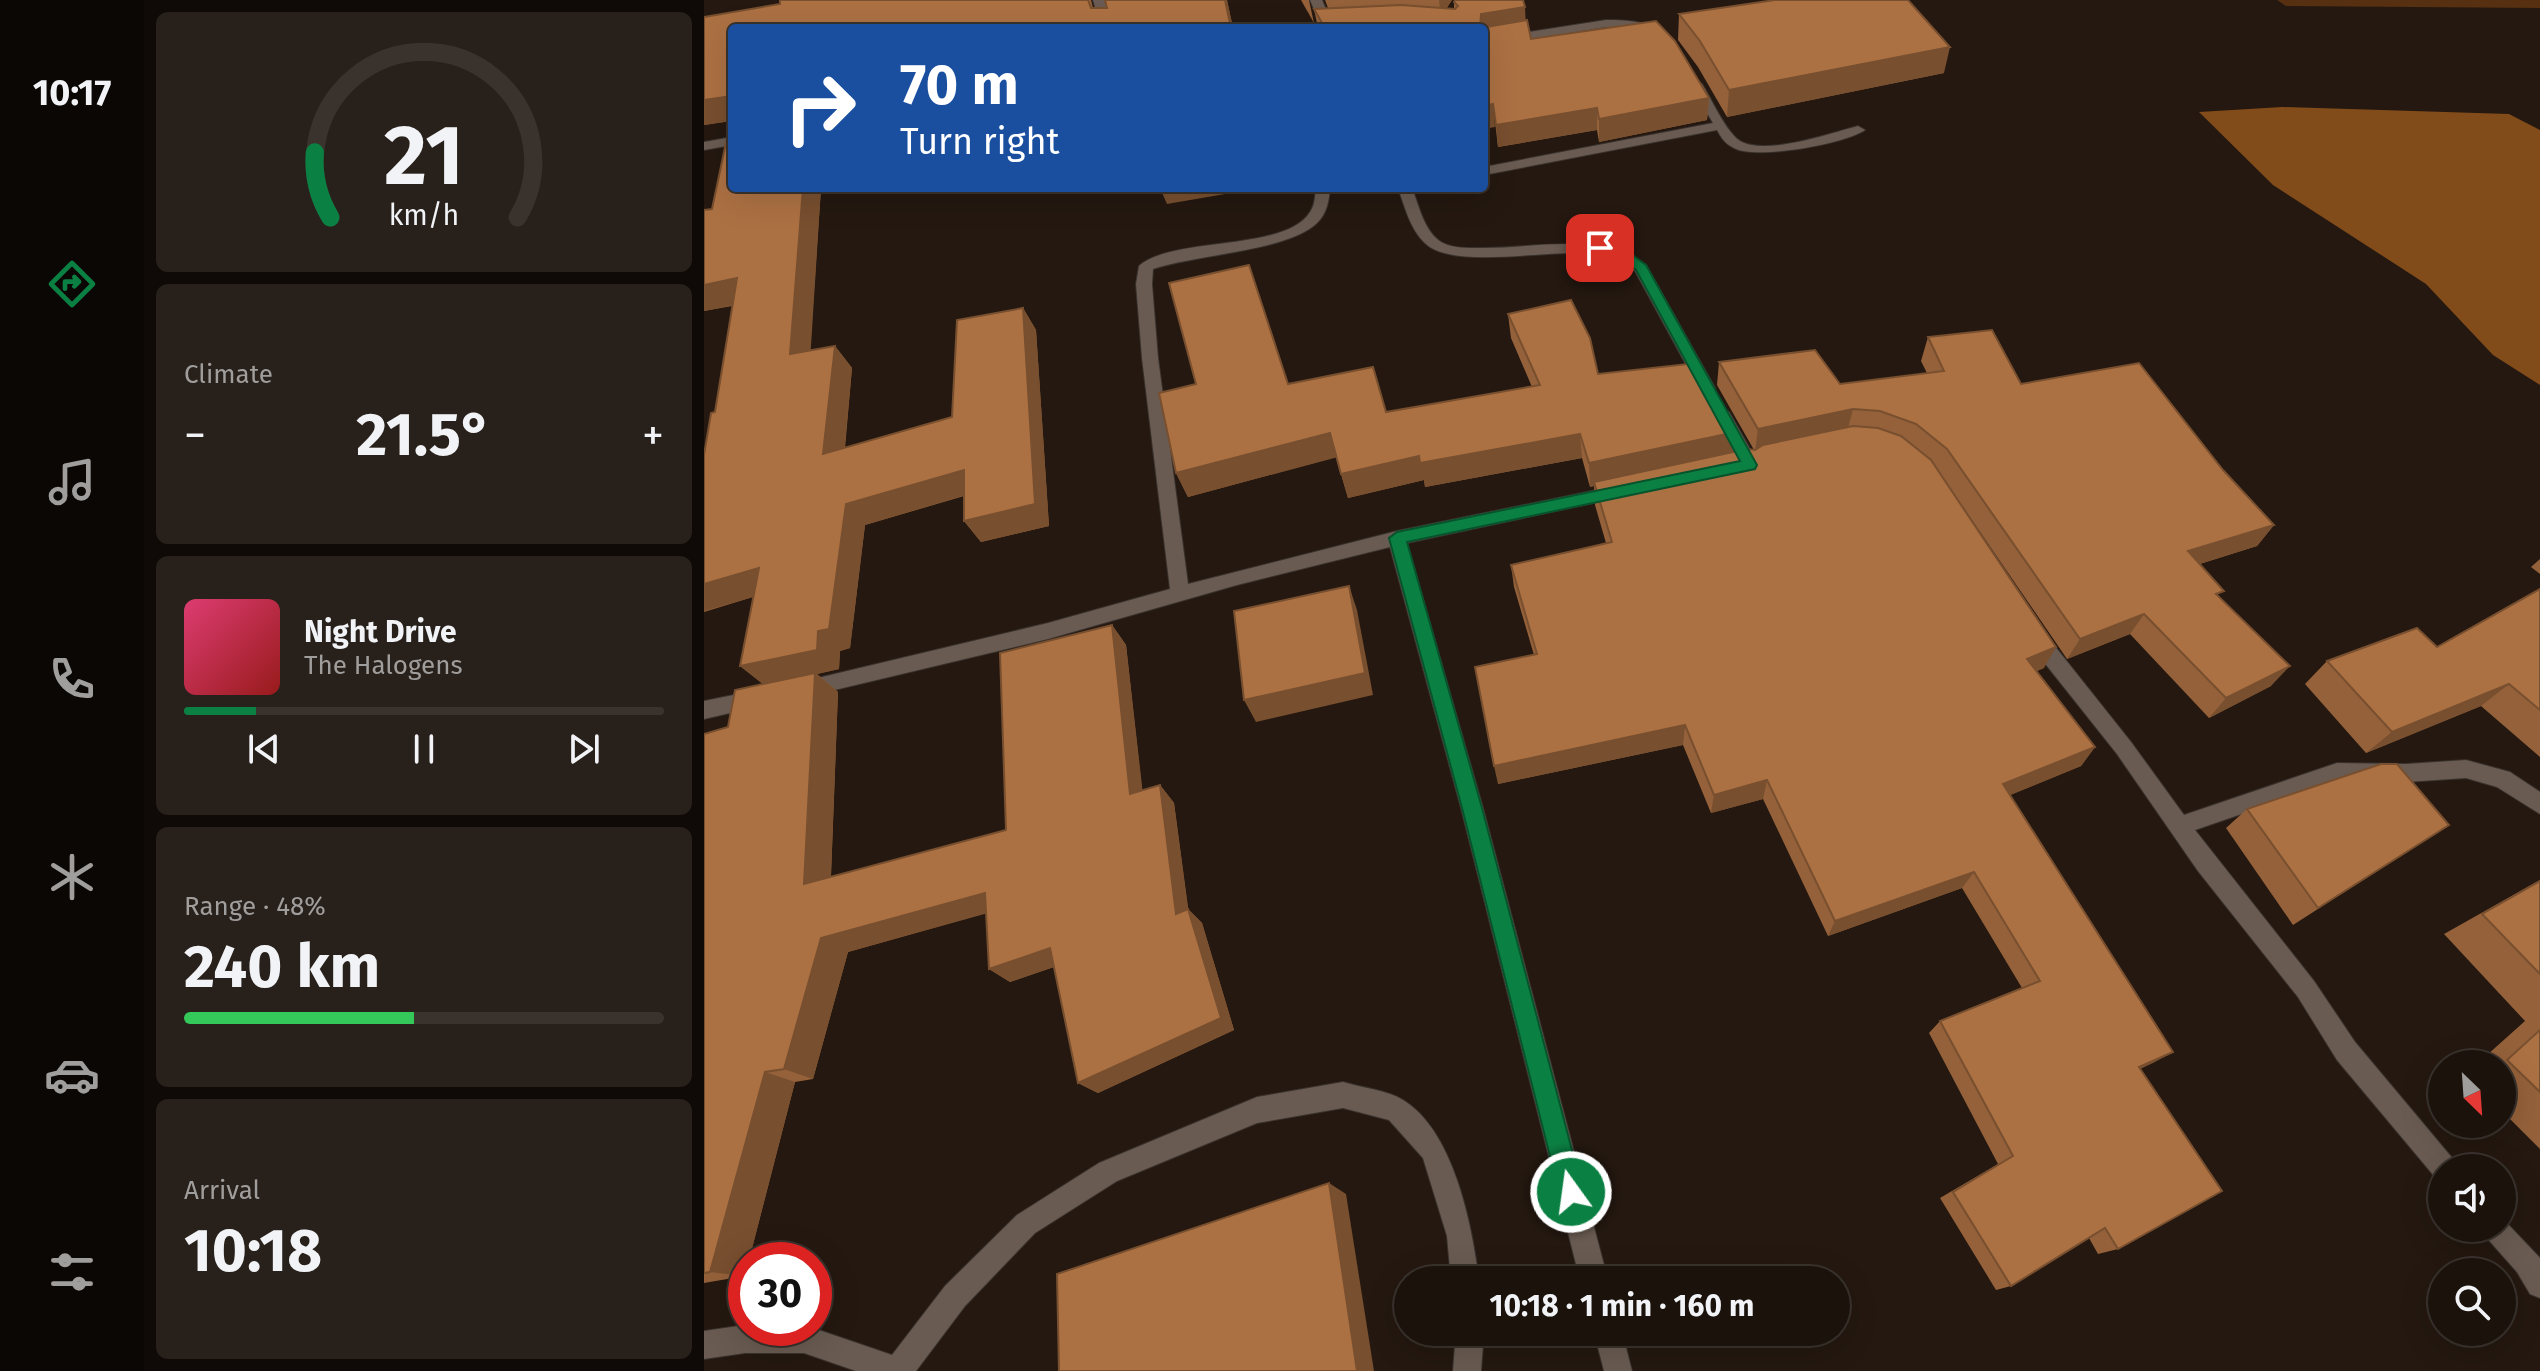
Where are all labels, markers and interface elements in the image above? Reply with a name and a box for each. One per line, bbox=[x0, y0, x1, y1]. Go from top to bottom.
text: 70 m bbox=[900, 52, 1019, 119]
icon: right bbox=[768, 56, 872, 160]
text: 10:17 bbox=[33, 71, 111, 115]
text: 21 bbox=[384, 105, 464, 205]
text: Turn right bbox=[900, 120, 1060, 164]
text: km/h bbox=[389, 198, 459, 233]
pin bbox=[1566, 214, 1634, 282]
icon: arrive bbox=[1578, 226, 1622, 270]
icon: directions bbox=[44, 256, 100, 312]
text: Climate bbox=[184, 359, 273, 390]
text: 21.5° bbox=[356, 399, 492, 471]
text: − bbox=[184, 409, 206, 462]
text: + bbox=[642, 409, 664, 462]
icon: music bbox=[44, 454, 100, 510]
text: Night Drive bbox=[304, 614, 457, 650]
text: The Halogens bbox=[304, 650, 463, 681]
icon: phone bbox=[44, 651, 100, 707]
icon: previous bbox=[242, 727, 286, 771]
icon: pause bbox=[402, 727, 446, 771]
icon: next bbox=[562, 727, 606, 771]
icon: climate bbox=[44, 849, 100, 905]
text: Range · 48% bbox=[184, 891, 326, 922]
text: 240 km bbox=[184, 931, 380, 1003]
icon: car bbox=[44, 1047, 100, 1103]
north arrow bbox=[2428, 1050, 2516, 1138]
map controls bbox=[2428, 1050, 2516, 1346]
position arrow bbox=[1529, 1150, 1613, 1234]
button: sound bbox=[2428, 1154, 2516, 1242]
text: Arrival bbox=[184, 1175, 260, 1206]
text: 10:18 bbox=[184, 1215, 322, 1287]
speed limit sign: 30 bbox=[728, 1242, 832, 1346]
icon: filters bbox=[44, 1244, 100, 1300]
button: search bbox=[2428, 1258, 2516, 1346]
text: 10:18 · 1 min · 160 m bbox=[1490, 1288, 1754, 1324]

